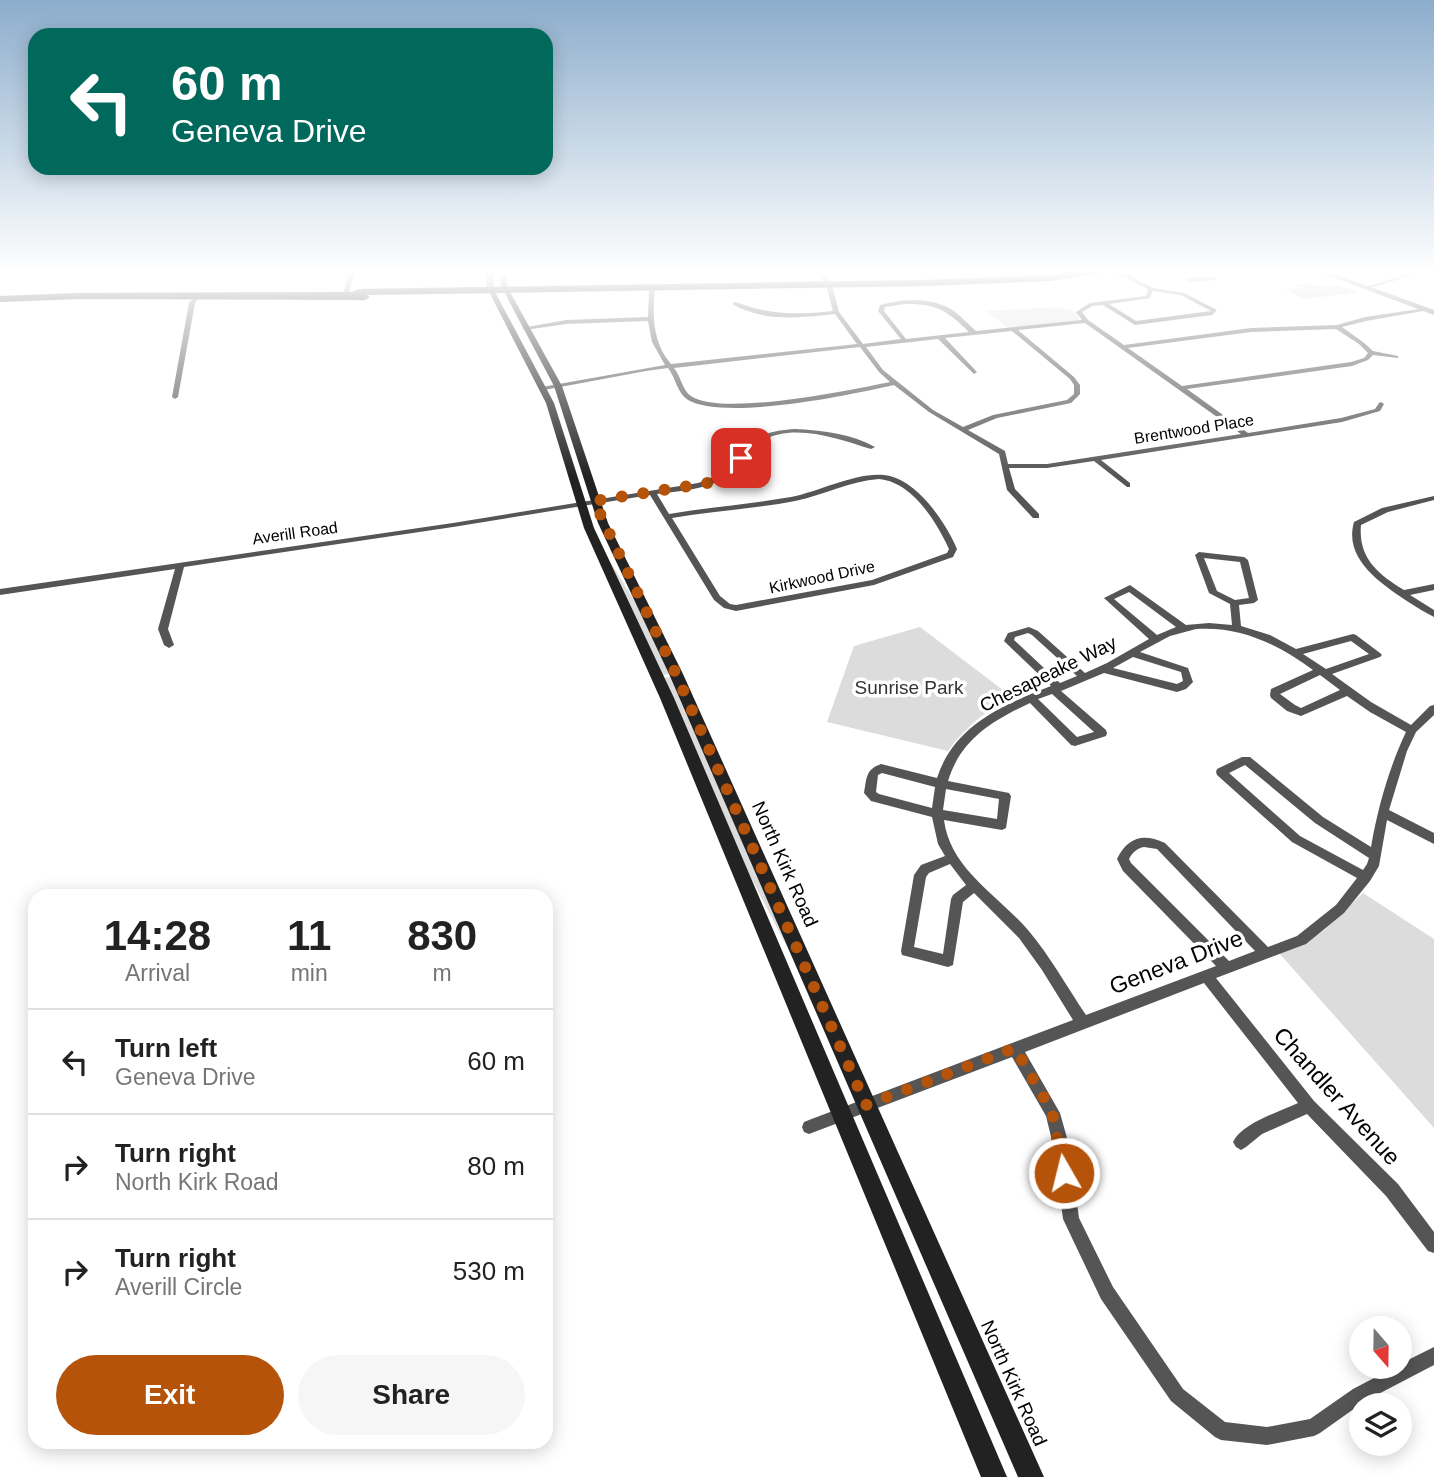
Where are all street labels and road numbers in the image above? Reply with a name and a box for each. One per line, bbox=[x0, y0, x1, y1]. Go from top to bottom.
street label: Brentwood Place bbox=[1133, 411, 1255, 447]
street label: Averill Road bbox=[251, 519, 339, 547]
street label: Kirkwood Drive bbox=[768, 557, 876, 596]
street label: Chesapeake Way bbox=[976, 632, 1120, 716]
street label: North Kirk Road bbox=[748, 798, 822, 930]
street label: Geneva Drive bbox=[1106, 925, 1246, 999]
street label: Chandler Avenue bbox=[1268, 1022, 1406, 1170]
street label: North Kirk Road bbox=[977, 1317, 1051, 1449]

